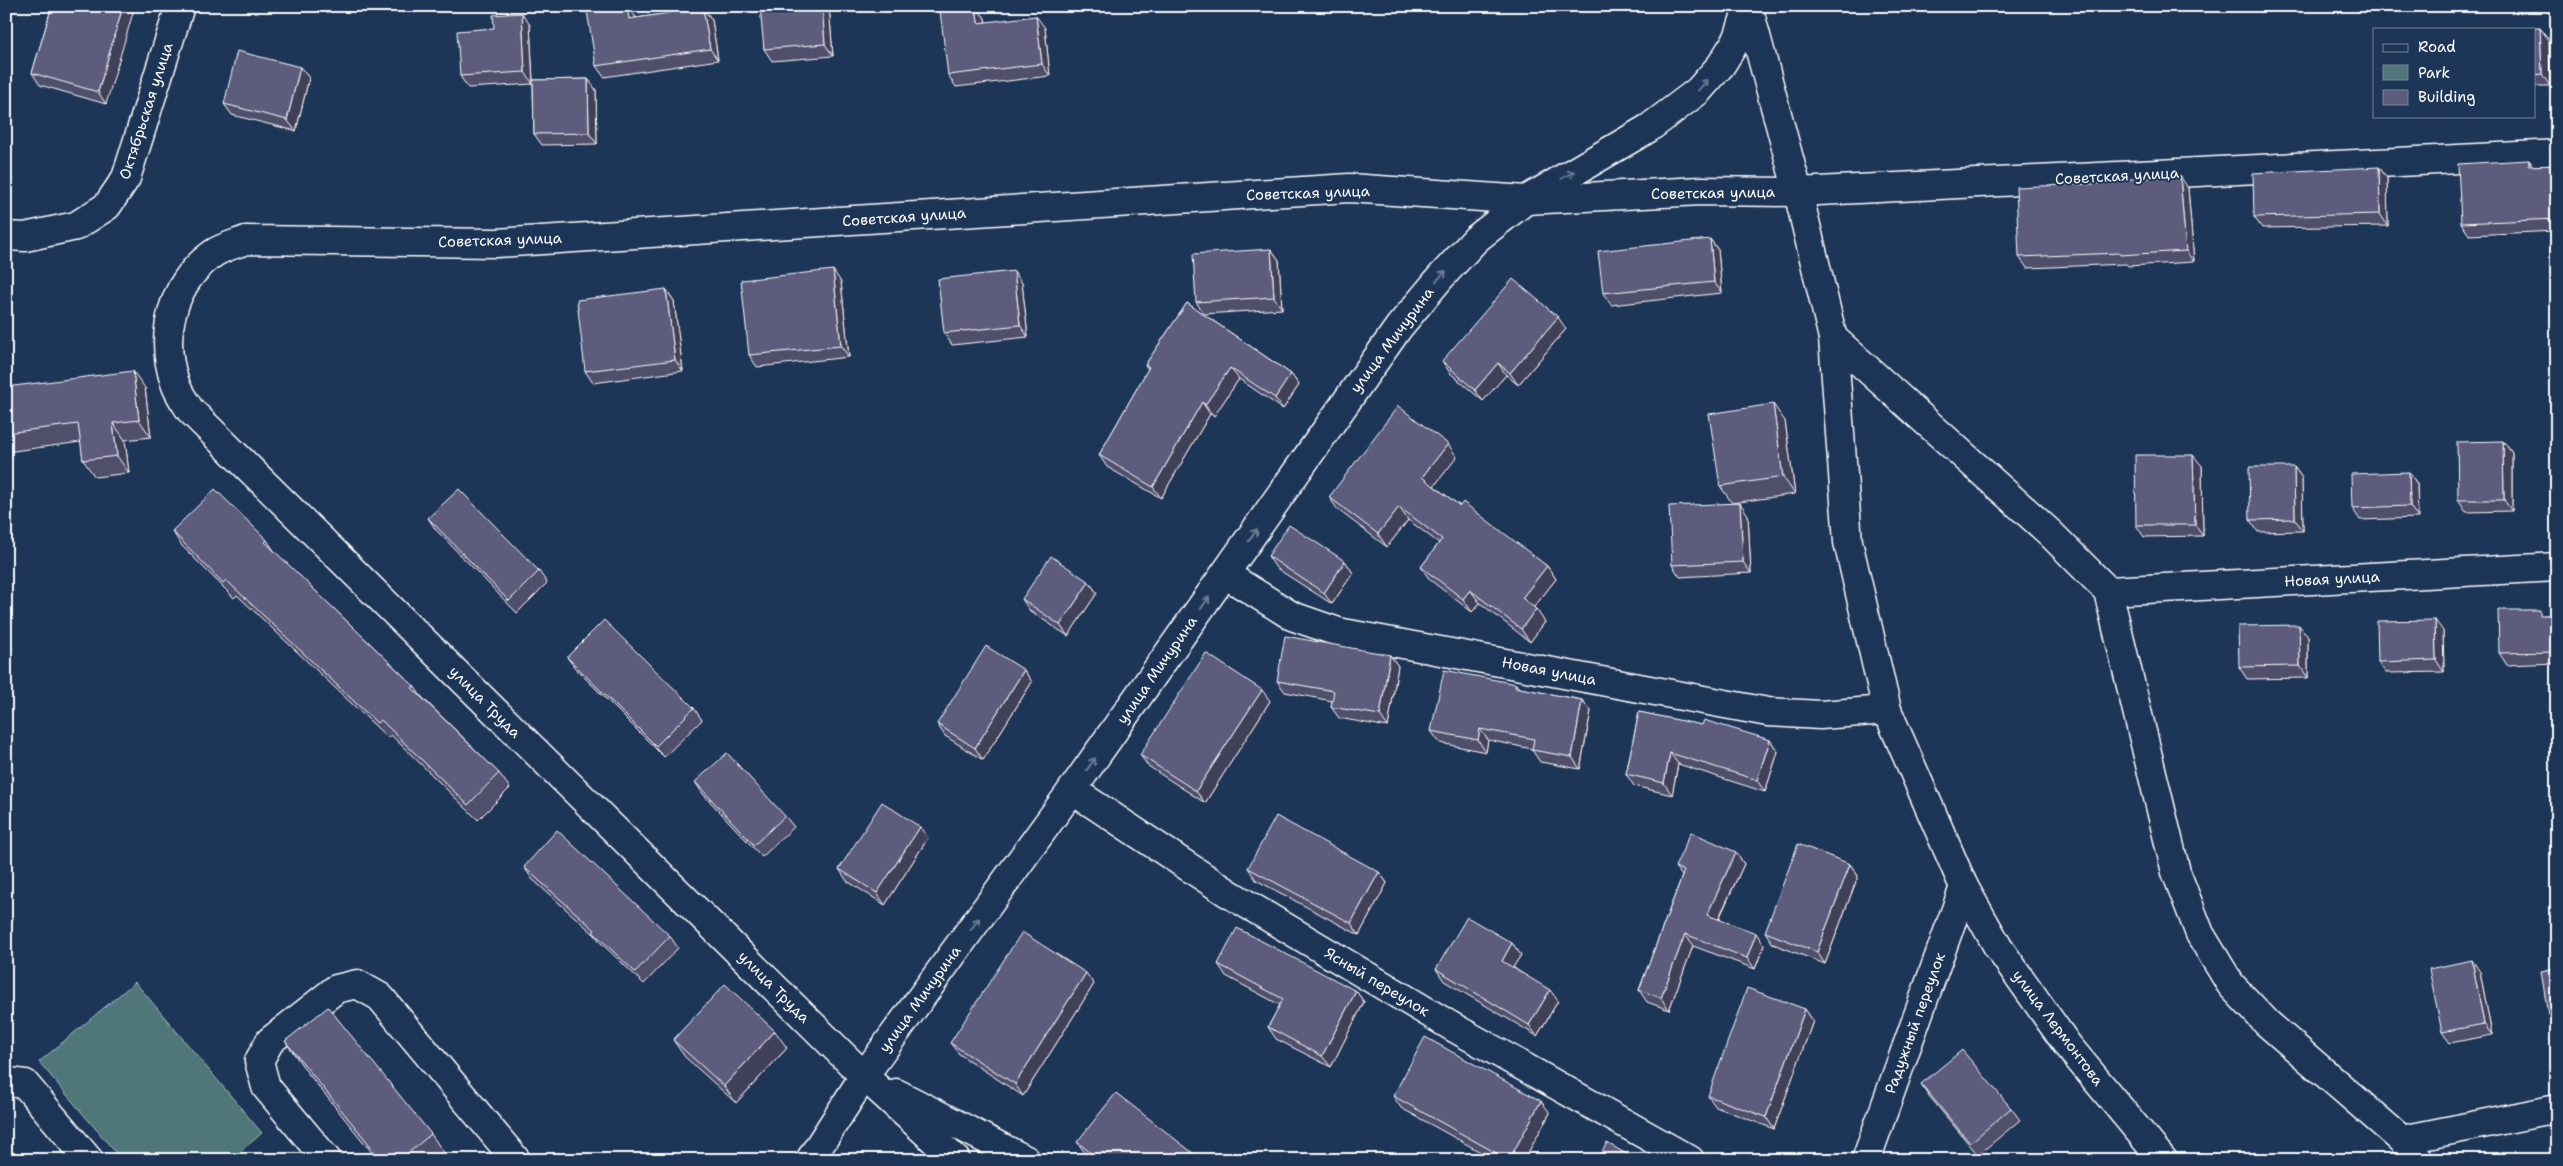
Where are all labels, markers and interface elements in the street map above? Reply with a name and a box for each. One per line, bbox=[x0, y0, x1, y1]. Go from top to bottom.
legend bbox=[2373, 28, 2536, 118]
text: Road bbox=[2418, 37, 2456, 57]
street label: Октябрьская улица bbox=[114, 39, 178, 182]
text: Park bbox=[2418, 63, 2450, 83]
one-way arrow bbox=[1697, 79, 1709, 92]
text: Building bbox=[2418, 87, 2475, 107]
street label: Советская улица bbox=[2055, 163, 2180, 189]
one-way arrow bbox=[1561, 170, 1576, 180]
street label: Советская улица bbox=[1246, 181, 1371, 205]
street label: Советская улица bbox=[1651, 182, 1776, 204]
street label: Советская улица bbox=[841, 203, 967, 231]
street label: Советская улица bbox=[438, 228, 563, 252]
one-way arrow bbox=[1436, 270, 1447, 283]
street label: улица Мичурина bbox=[1346, 283, 1439, 397]
one-way arrow bbox=[1248, 528, 1258, 542]
street label: Новая улица bbox=[2284, 566, 2381, 591]
one-way arrow bbox=[1200, 596, 1210, 610]
street label: улица Мичурина bbox=[1112, 612, 1202, 728]
street label: Новая улица bbox=[1500, 652, 1599, 690]
street label: улица Труда bbox=[445, 662, 526, 743]
one-way arrow bbox=[1086, 757, 1096, 771]
one-way arrow bbox=[970, 917, 980, 931]
street label: улица Мичурина bbox=[874, 941, 966, 1056]
street label: Ясный переулок bbox=[1321, 943, 1433, 1021]
street label: улица Труда bbox=[734, 947, 815, 1028]
street label: Радужный переулок bbox=[1880, 950, 1950, 1096]
street label: улица Лермонтова bbox=[2008, 966, 2109, 1090]

